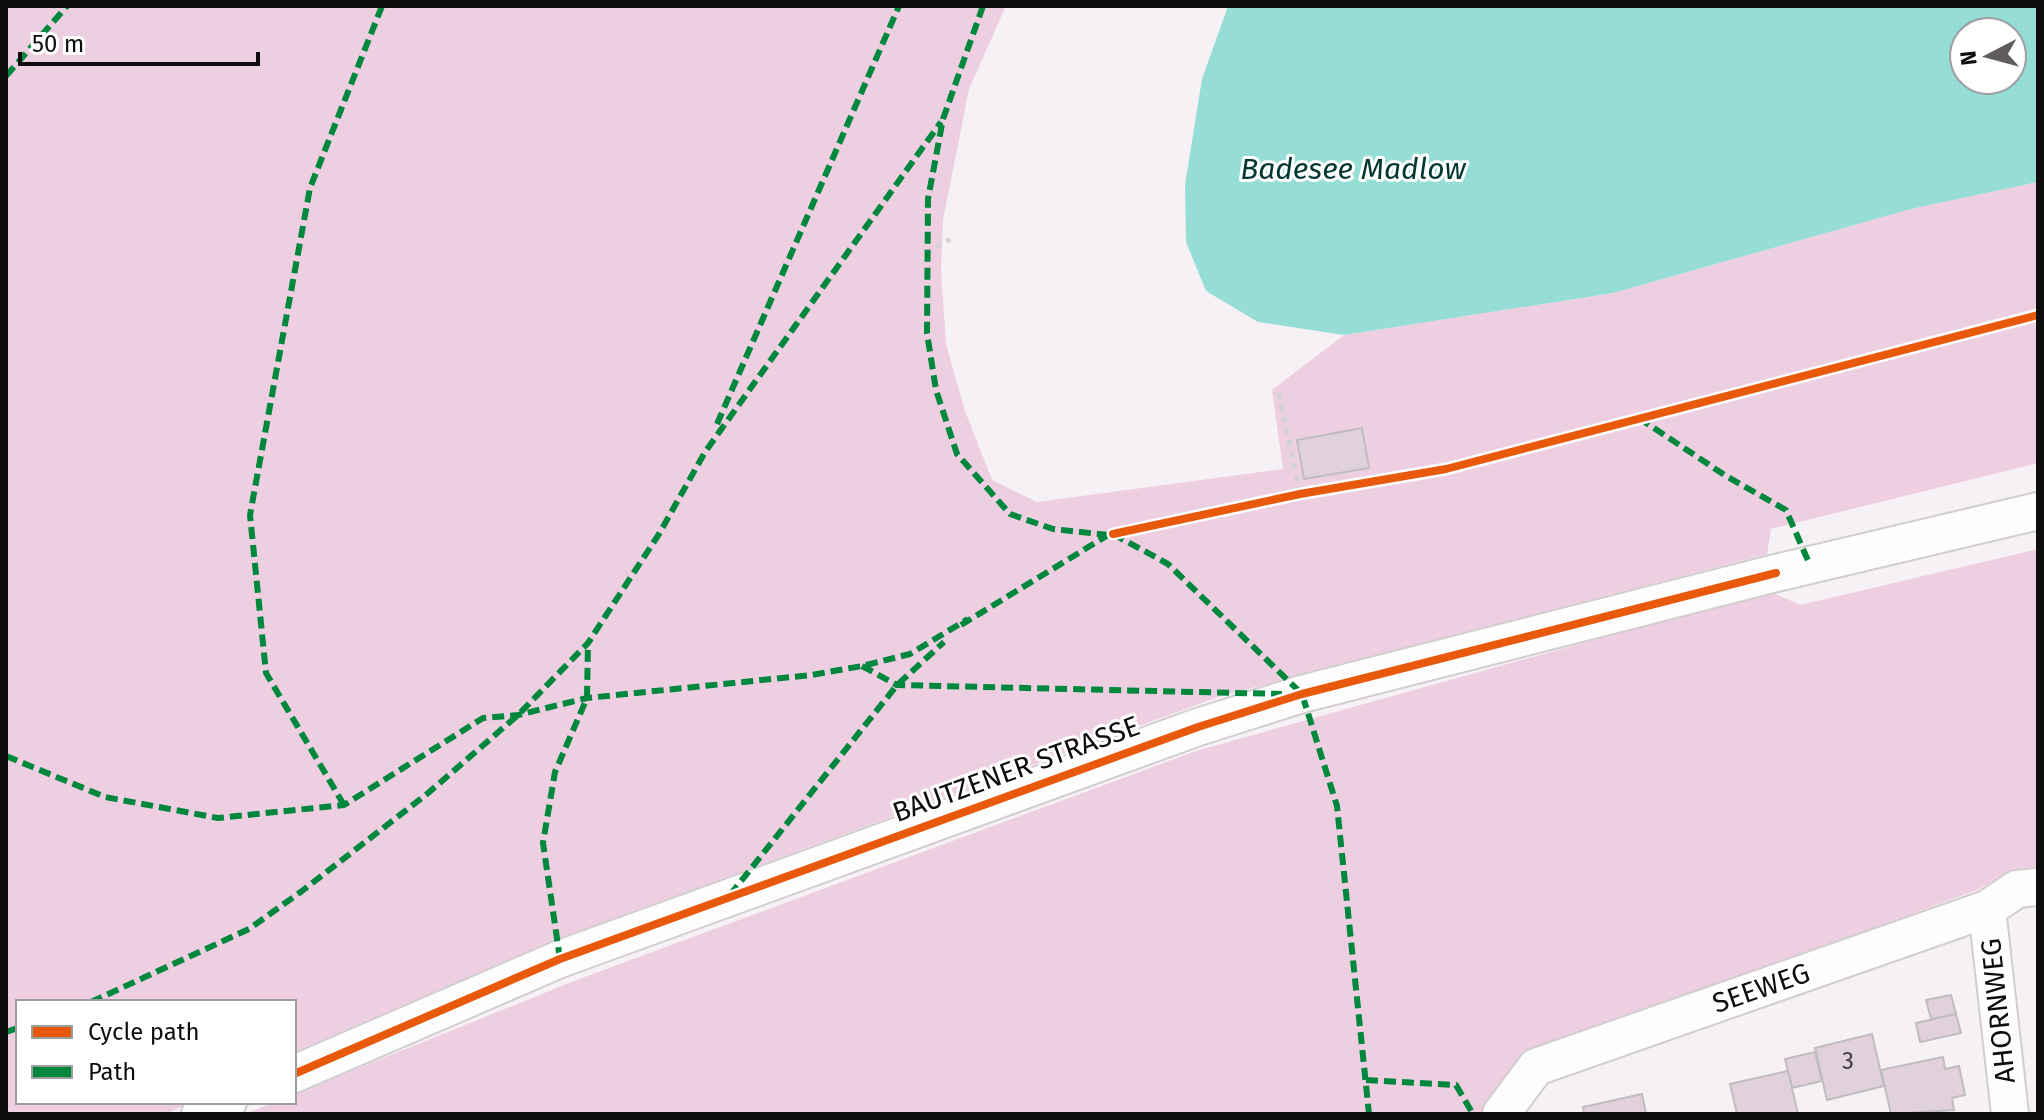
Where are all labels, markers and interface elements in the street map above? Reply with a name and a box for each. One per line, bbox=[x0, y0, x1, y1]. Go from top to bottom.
scale bar bbox=[20, 16, 258, 66]
north arrow bbox=[1948, 16, 2028, 96]
text: 50 m bbox=[32, 30, 84, 58]
text: N bbox=[1954, 49, 1983, 67]
water label: Badesee Madlow bbox=[1240, 151, 1467, 187]
street label: BAUTZENER STRASSE bbox=[888, 709, 1144, 829]
street label: AHORNWEG bbox=[1974, 937, 2022, 1085]
street label: SEEWEG bbox=[1708, 956, 1814, 1020]
legend bbox=[16, 1000, 296, 1104]
text: Cycle path bbox=[88, 1018, 200, 1046]
house number: 3 bbox=[1842, 1047, 1854, 1075]
text: Path bbox=[88, 1058, 136, 1086]

